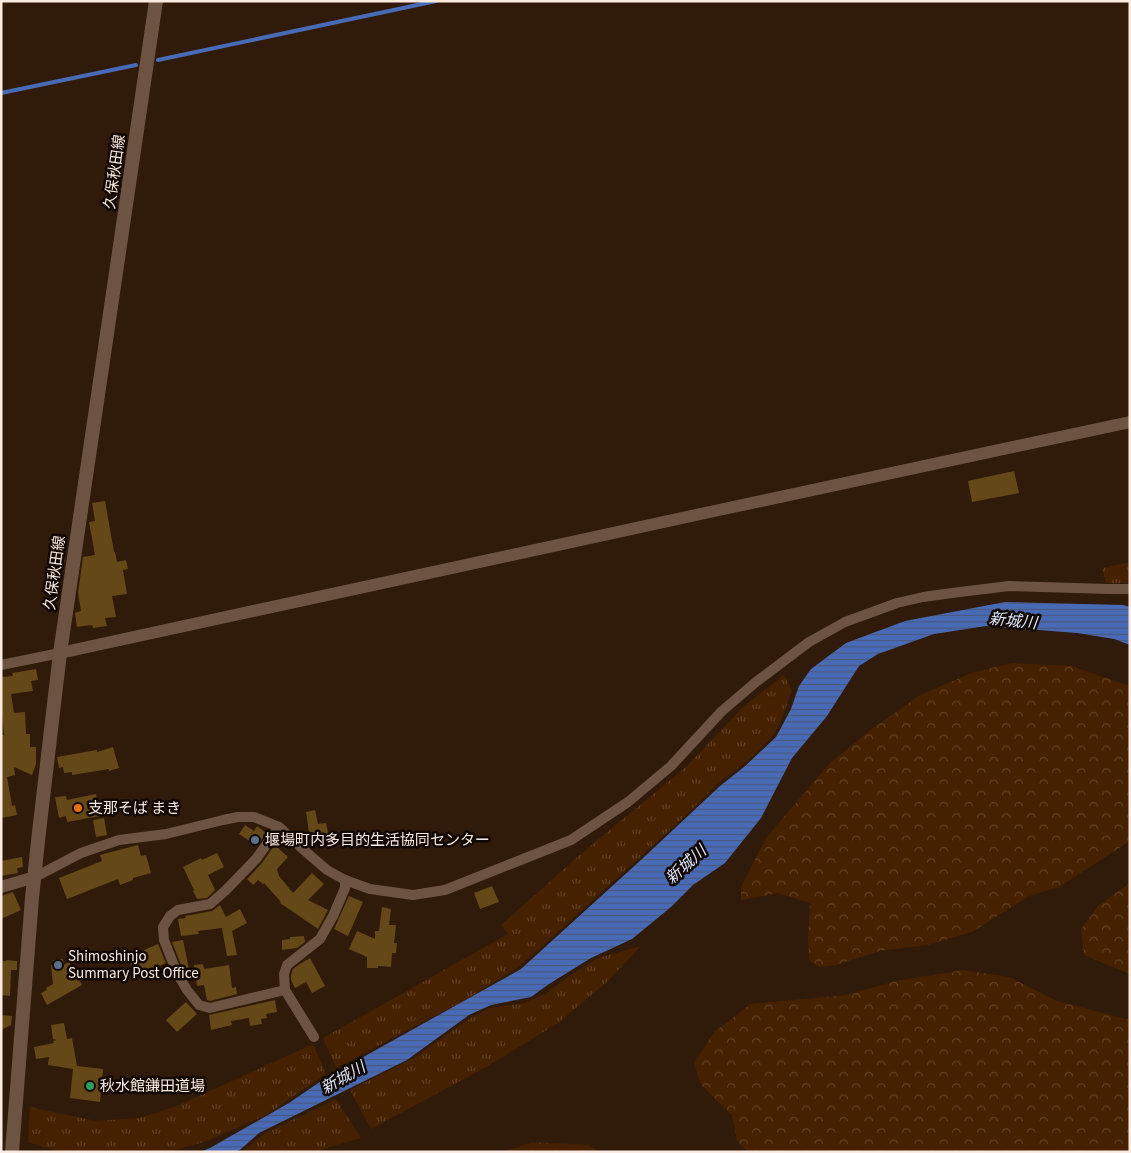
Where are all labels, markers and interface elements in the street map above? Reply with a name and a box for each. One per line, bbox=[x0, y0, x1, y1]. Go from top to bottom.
street label: 久保秋田線 bbox=[99, 133, 131, 211]
street label: 久保秋田線 bbox=[39, 534, 71, 612]
water label: 新城川 bbox=[988, 608, 1040, 635]
place label: 支那そば まき bbox=[88, 798, 181, 819]
marker: 支那そば まき bbox=[72, 802, 84, 814]
place label: 堰場町内多目的生活協同センター bbox=[265, 830, 490, 851]
marker: 堰場町内多目的生活協同センター bbox=[249, 834, 261, 846]
water label: 新城川 bbox=[661, 839, 713, 889]
place label: Shimoshinjo Summary Post Office bbox=[68, 946, 199, 984]
marker: Shimoshinjo Summary Post Office bbox=[52, 959, 64, 971]
water label: 新城川 bbox=[317, 1055, 371, 1100]
place label: 秋水館鎌田道場 bbox=[100, 1076, 205, 1097]
marker: 秋水館鎌田道場 bbox=[84, 1080, 96, 1092]

